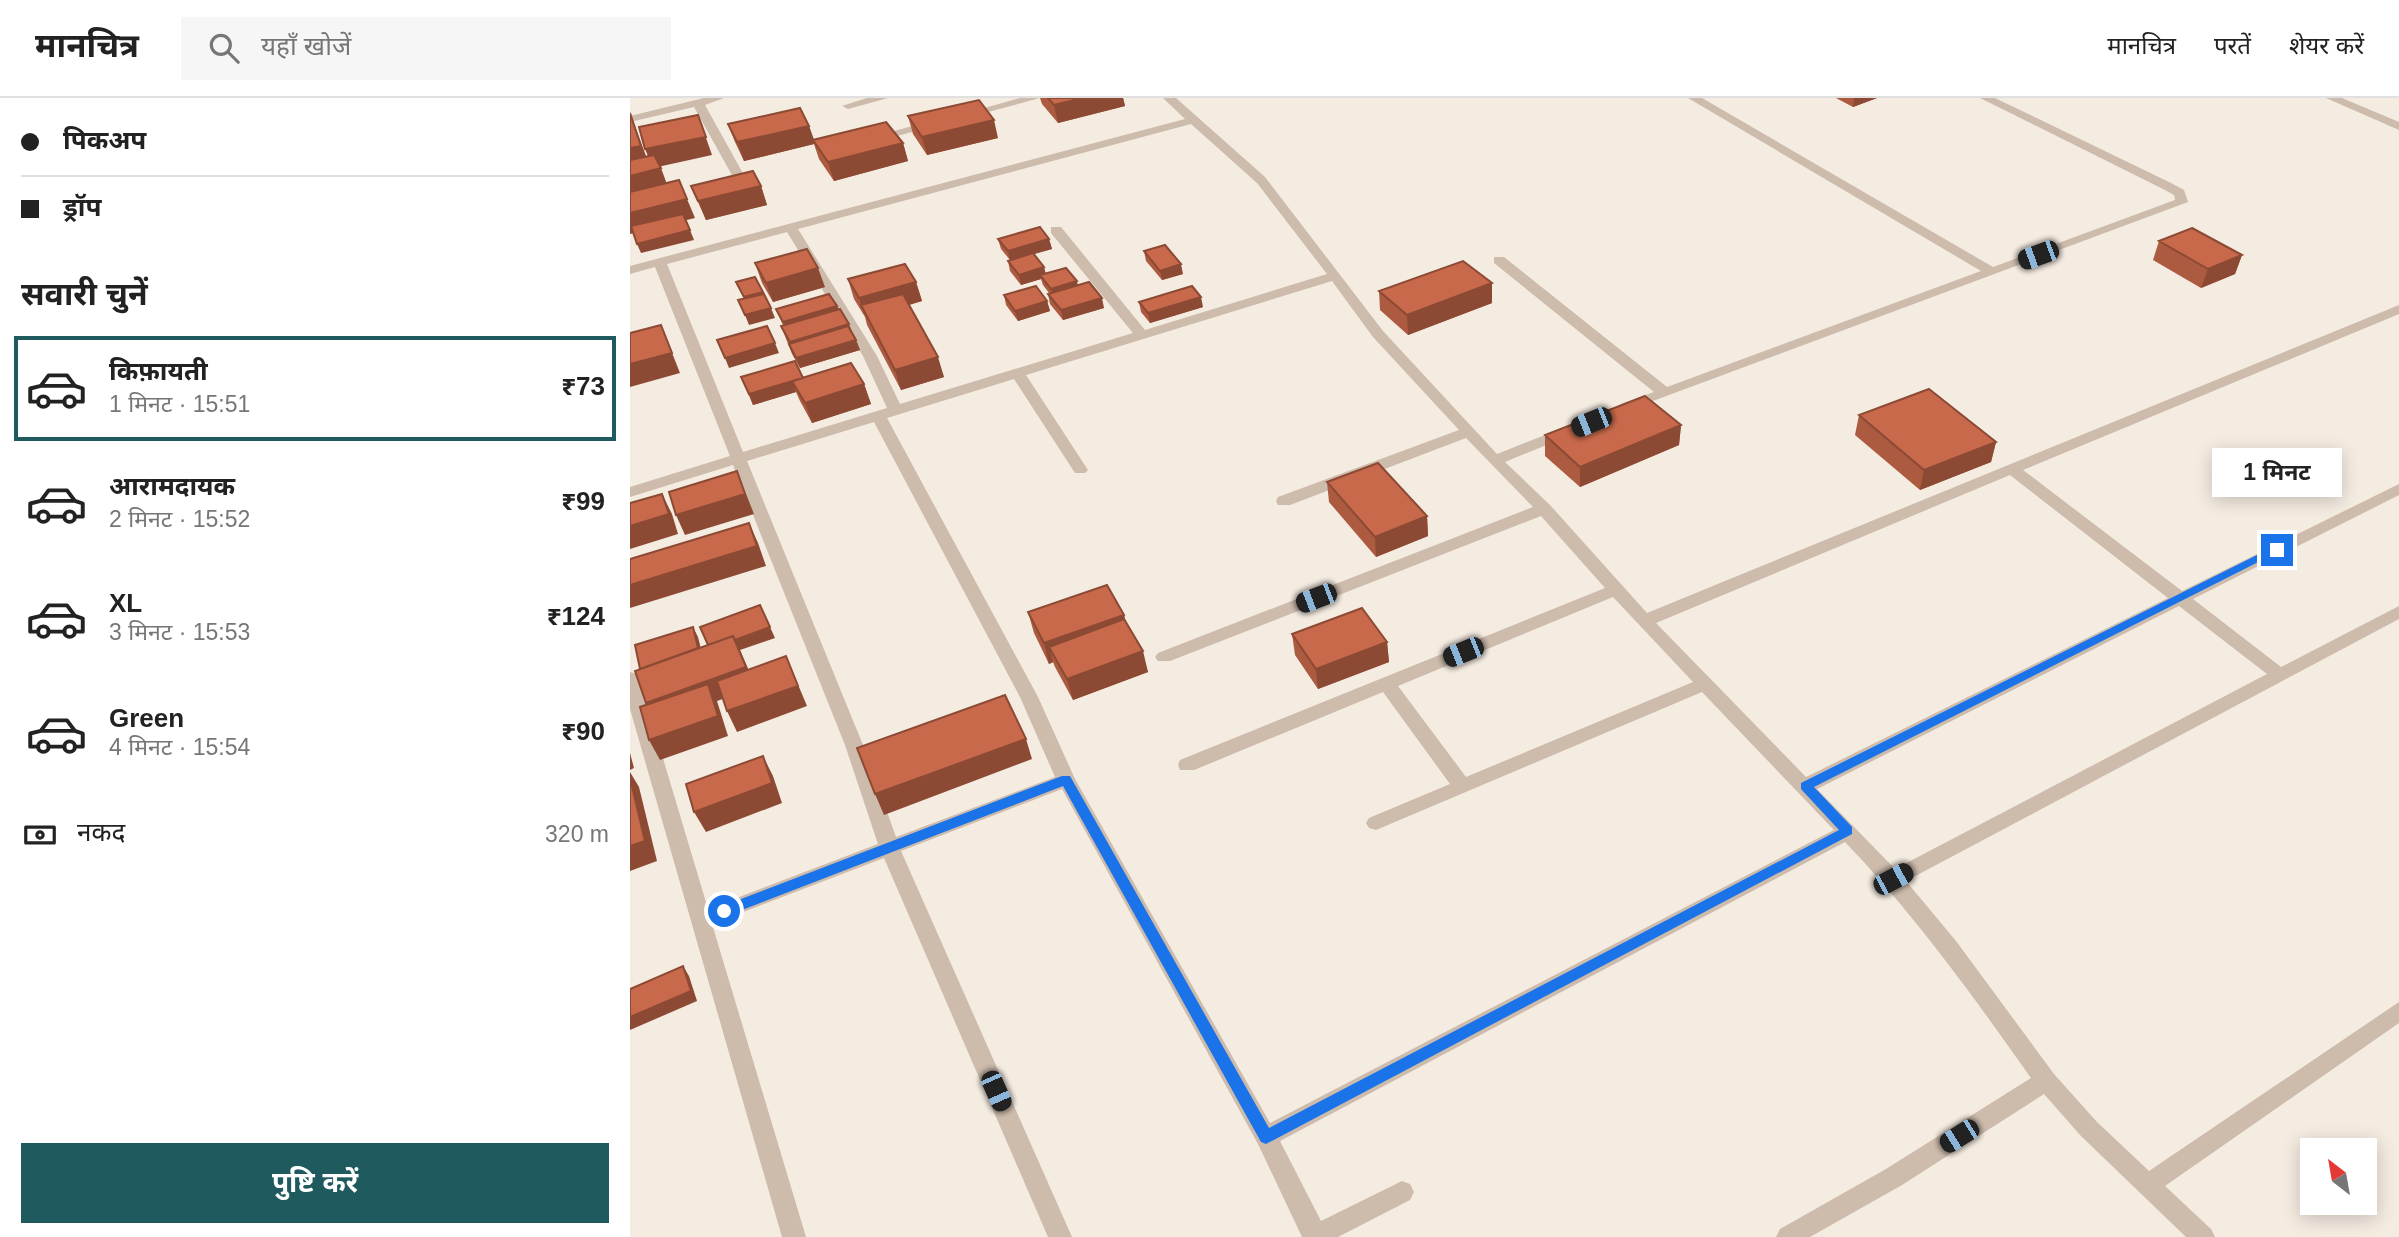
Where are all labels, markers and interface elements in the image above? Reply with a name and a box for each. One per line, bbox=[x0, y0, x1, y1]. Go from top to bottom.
search box bbox=[181, 17, 671, 80]
text: मानचित्र bbox=[35, 27, 139, 64]
icon: search bbox=[205, 29, 243, 67]
text: यहाँ खोजें bbox=[261, 31, 351, 61]
text: मानचित्र bbox=[2107, 32, 2176, 59]
text: परतें bbox=[2214, 32, 2251, 59]
text: शेयर करें bbox=[2289, 32, 2364, 59]
text: पिकअप bbox=[63, 125, 146, 155]
text: ड्रॉप bbox=[63, 192, 101, 222]
car bbox=[2015, 238, 2062, 272]
text: सवारी चुनें bbox=[21, 276, 148, 312]
text: किफ़ायती bbox=[109, 356, 208, 386]
icon: car bbox=[25, 357, 88, 420]
text: ₹73 bbox=[561, 371, 605, 401]
text: 1 मिनट · 15:51 bbox=[109, 391, 250, 417]
car bbox=[1568, 404, 1615, 440]
callout: 1 मिनट bbox=[2212, 448, 2342, 498]
text: 1 मिनट bbox=[2243, 459, 2311, 485]
text: आरामदायक bbox=[109, 471, 235, 501]
icon: car bbox=[25, 472, 88, 535]
text: ₹99 bbox=[561, 486, 605, 516]
text: 2 मिनट · 15:52 bbox=[109, 506, 250, 532]
route end bbox=[2261, 534, 2293, 566]
car bbox=[1293, 581, 1340, 615]
icon: car bbox=[25, 587, 88, 650]
text: XL bbox=[109, 588, 142, 618]
text: ₹124 bbox=[547, 601, 605, 631]
text: 3 मिनट · 15:53 bbox=[109, 619, 250, 645]
car bbox=[1440, 634, 1487, 670]
icon: car bbox=[25, 702, 88, 765]
text: Green bbox=[109, 703, 184, 733]
text: ₹90 bbox=[561, 716, 605, 746]
text: 4 मिनट · 15:54 bbox=[109, 734, 250, 760]
icon: cash bbox=[21, 816, 59, 854]
text: नकद bbox=[77, 817, 125, 847]
text: 320 m bbox=[545, 821, 609, 847]
car bbox=[1870, 860, 1917, 898]
route start bbox=[708, 895, 740, 927]
car bbox=[978, 1068, 1015, 1114]
car bbox=[1936, 1116, 1983, 1156]
north arrow bbox=[2300, 1138, 2376, 1214]
map controls bbox=[2300, 1138, 2377, 1215]
button: पुष्टि करें bbox=[21, 1143, 609, 1223]

